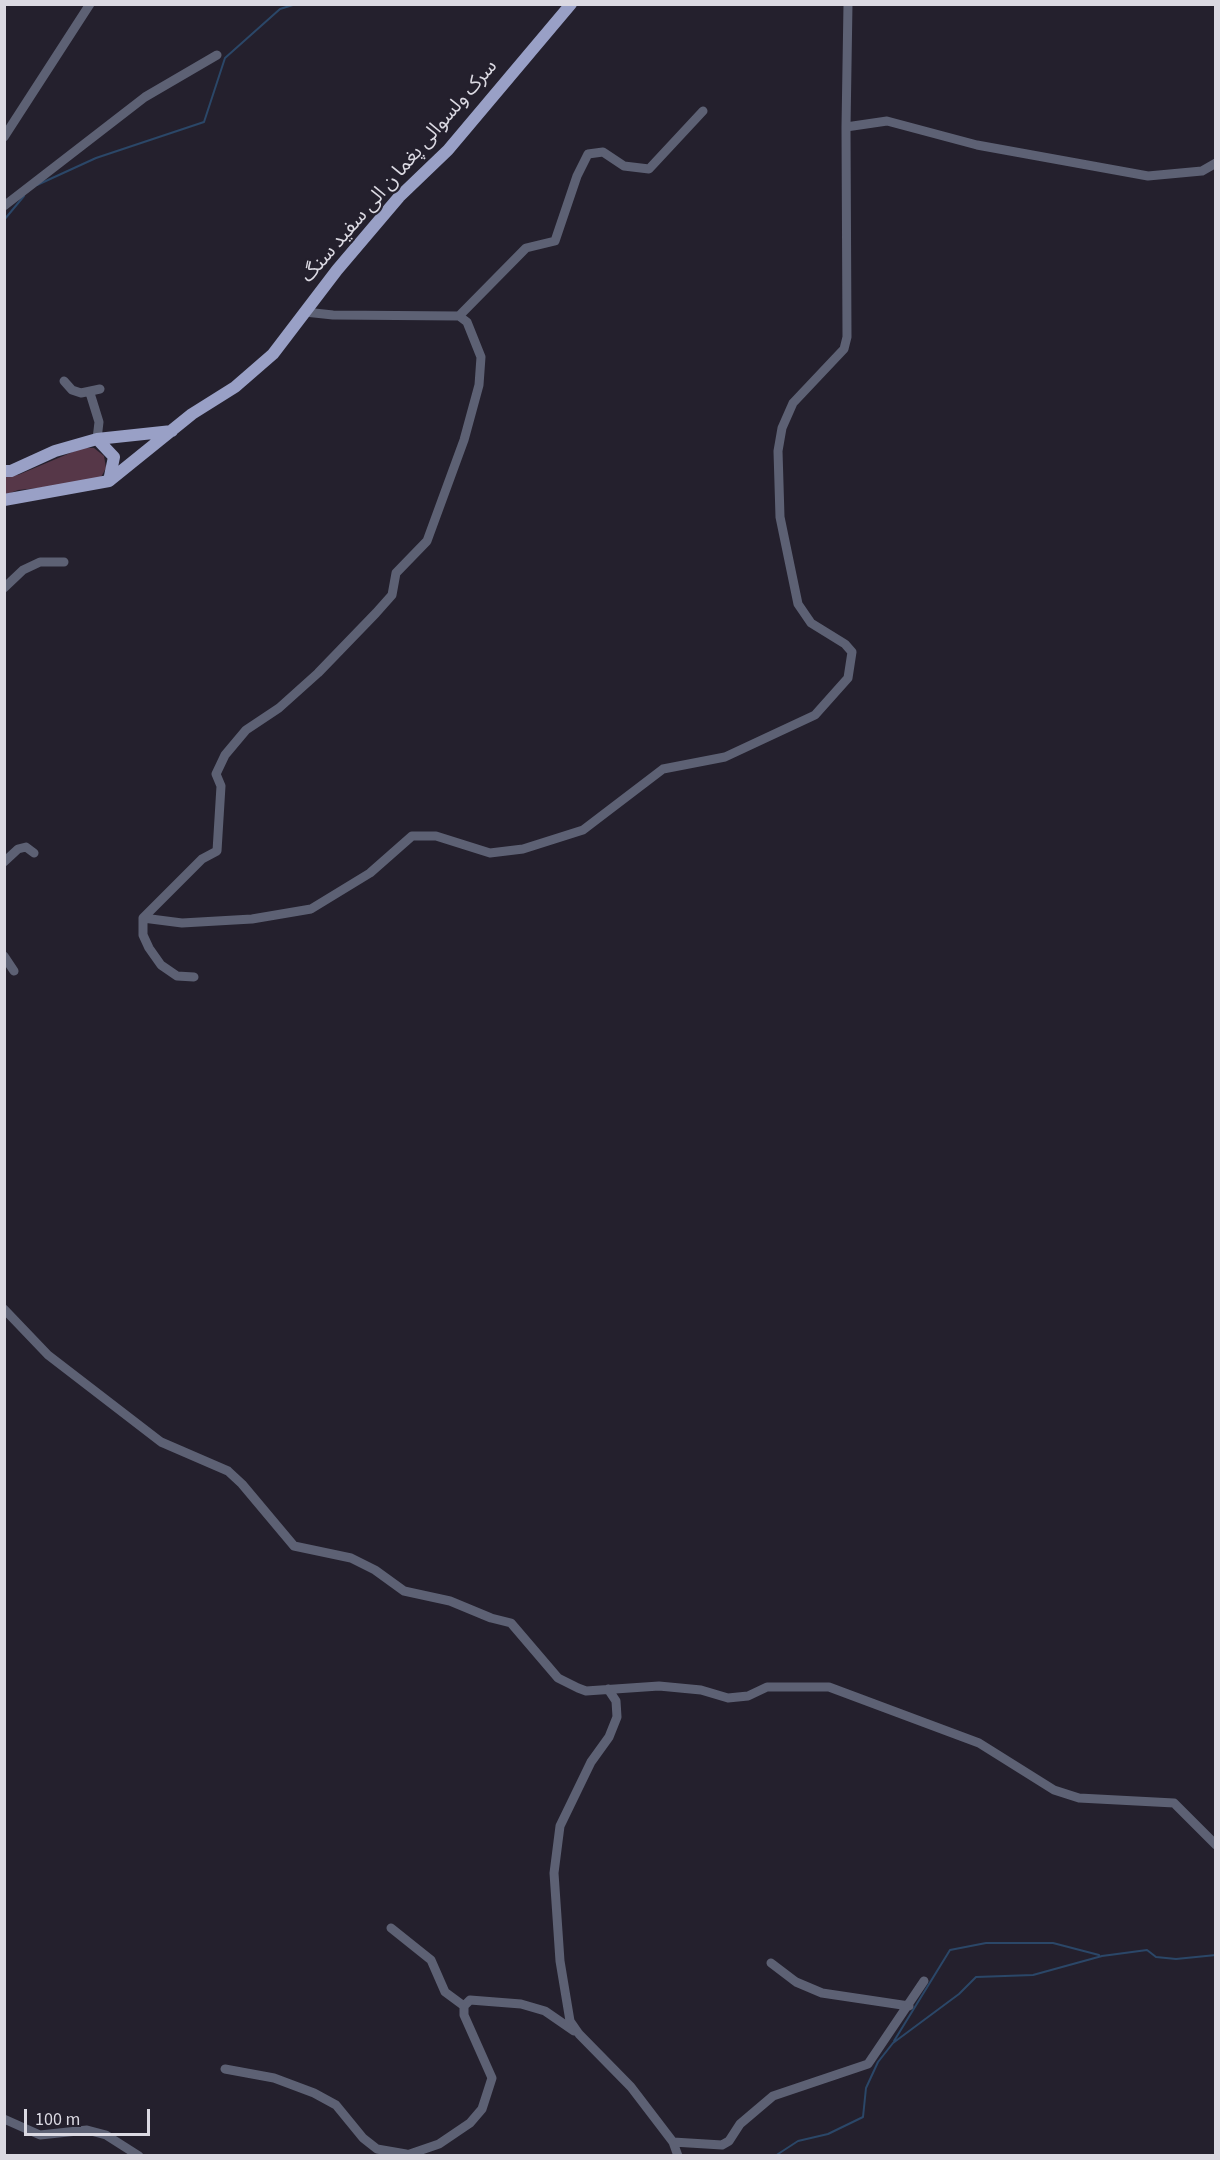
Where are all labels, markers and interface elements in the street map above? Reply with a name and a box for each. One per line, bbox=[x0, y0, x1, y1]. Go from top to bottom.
street label: سرک ولسوالی پغما ن الی سفید سنگ bbox=[297, 56, 503, 288]
scale bar bbox=[27, 2097, 153, 2135]
text: 100 m bbox=[35, 2107, 80, 2132]

